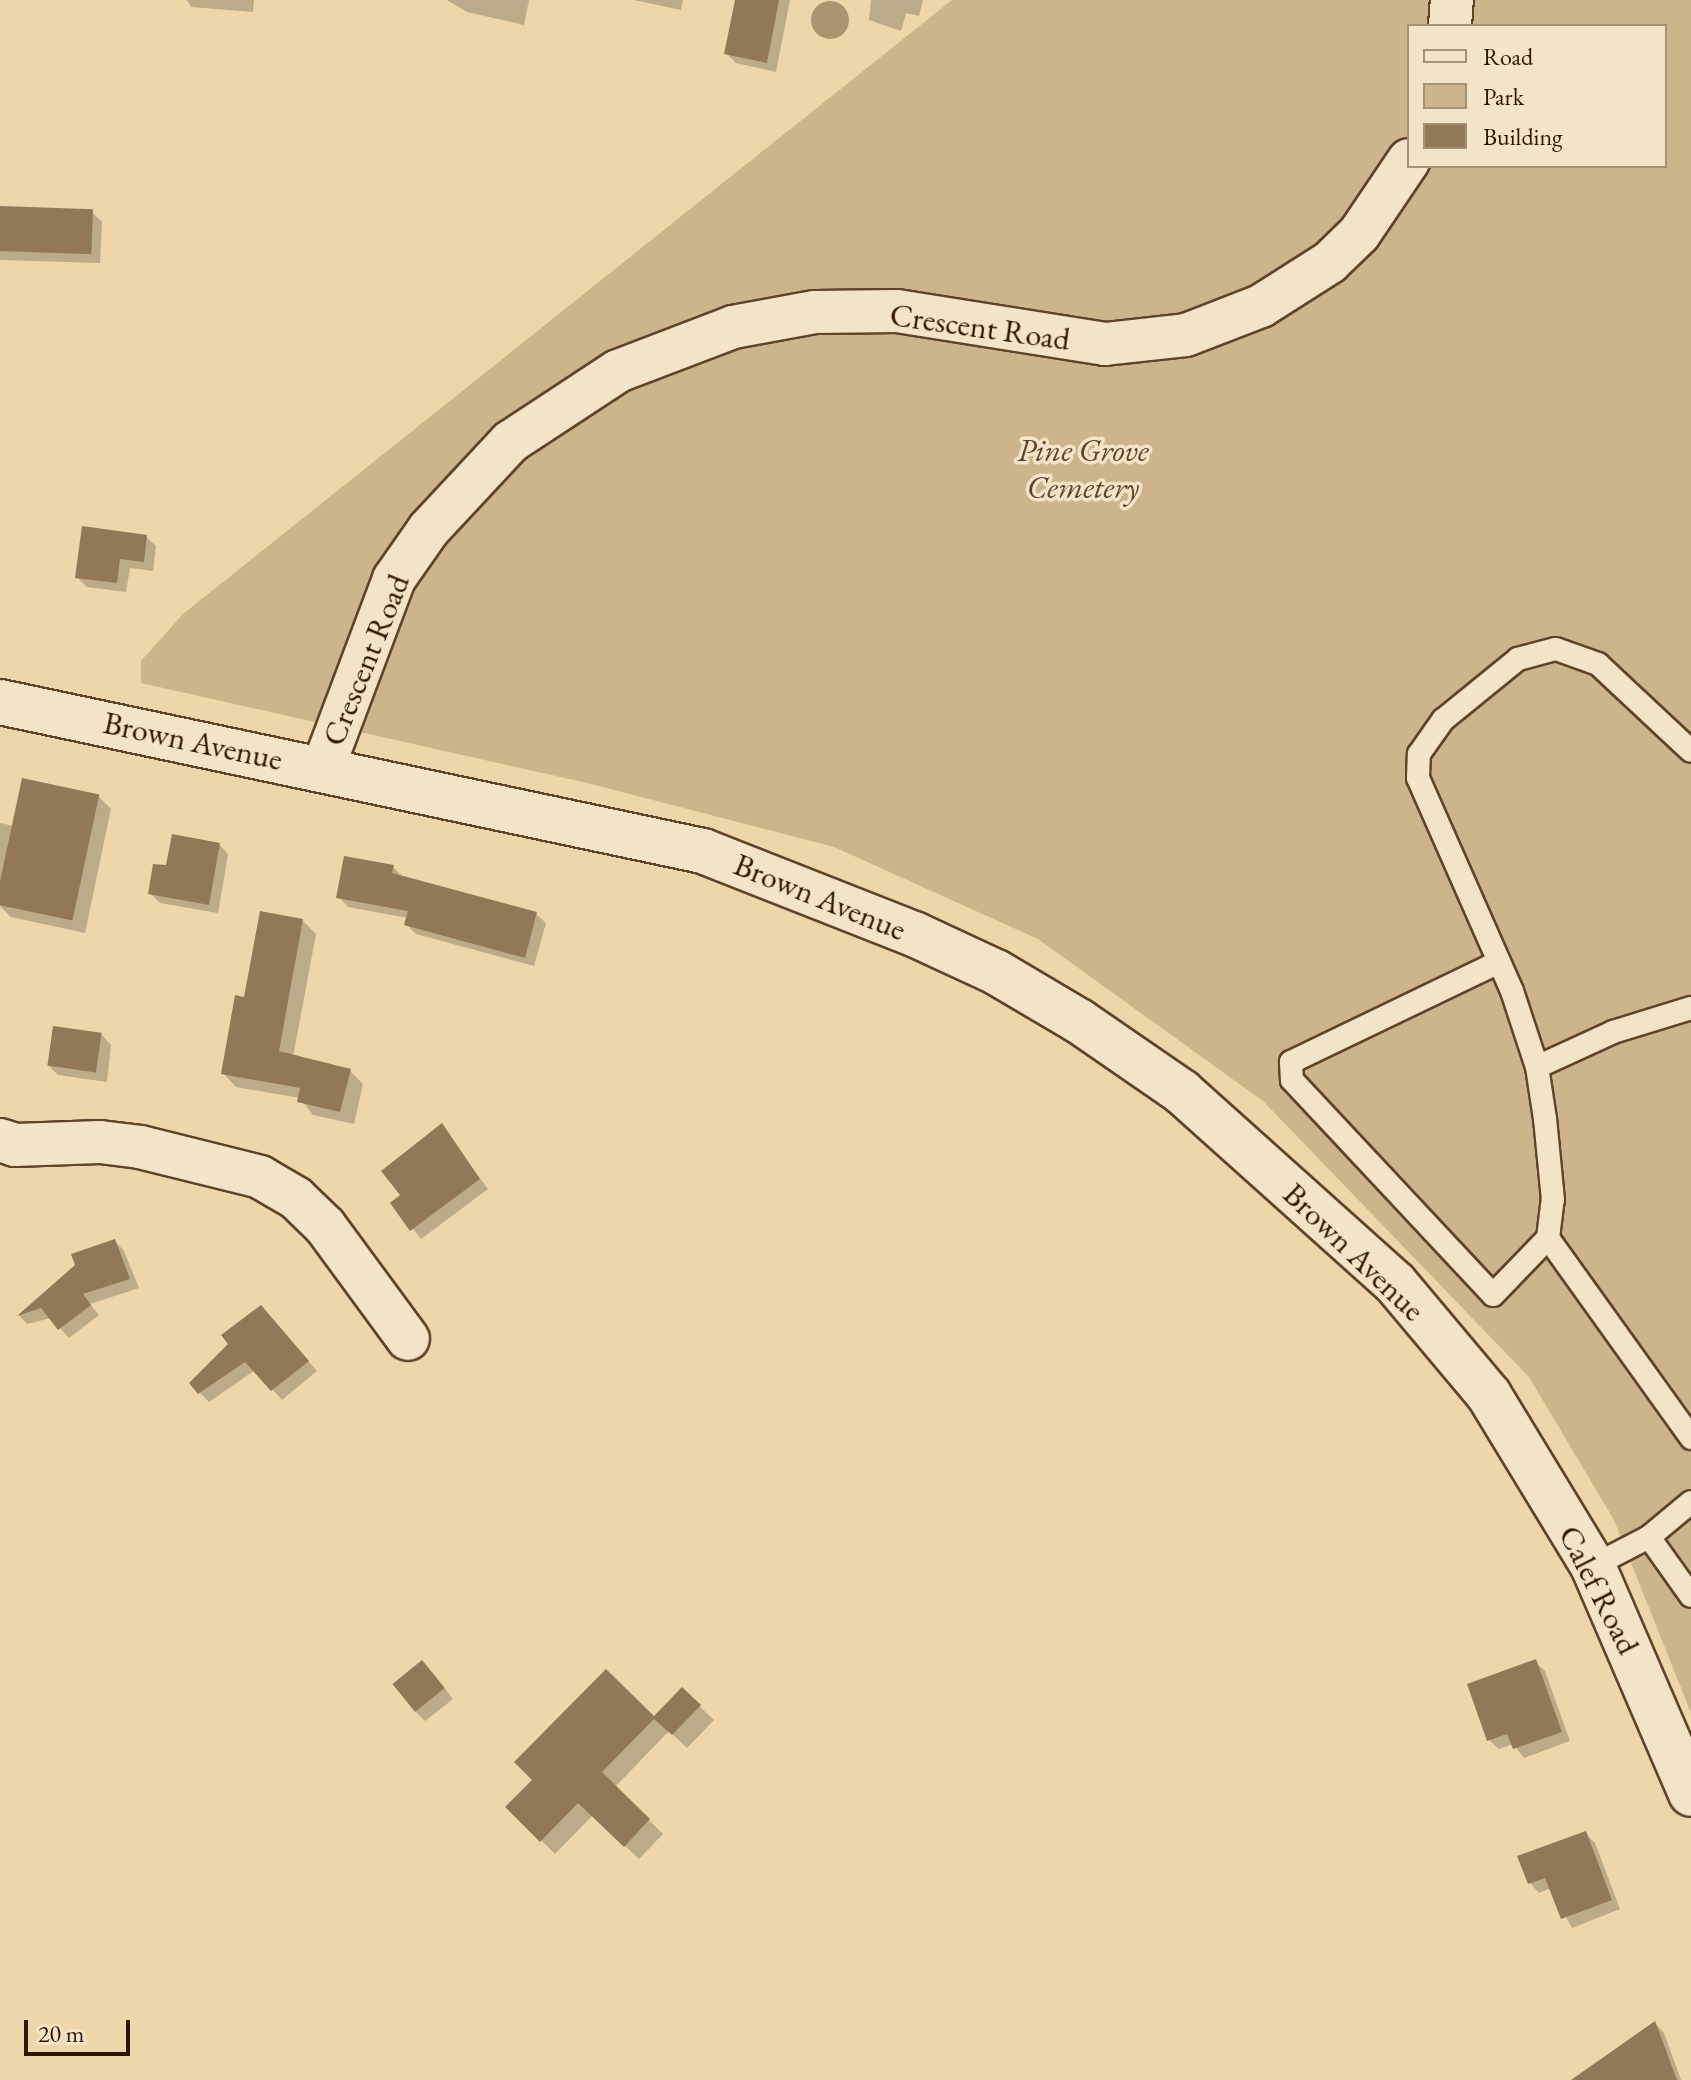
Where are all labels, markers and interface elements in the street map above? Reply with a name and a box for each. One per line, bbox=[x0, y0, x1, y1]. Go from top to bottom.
legend bbox=[1407, 24, 1667, 168]
text: Road bbox=[1483, 41, 1533, 72]
text: Park bbox=[1483, 81, 1524, 112]
text: Building bbox=[1483, 121, 1563, 152]
street label: Crescent Road bbox=[888, 295, 1072, 359]
park label: Pine Grove Cemetery bbox=[1017, 432, 1149, 507]
street label: Crescent Road bbox=[314, 569, 418, 751]
street label: Brown Avenue bbox=[100, 703, 286, 779]
street label: Brown Avenue bbox=[728, 845, 912, 949]
street label: Brown Avenue bbox=[1275, 1175, 1433, 1329]
street label: Calef Road bbox=[1550, 1519, 1648, 1661]
scale bar bbox=[28, 2004, 134, 2054]
text: 20 m bbox=[38, 2018, 85, 2049]

